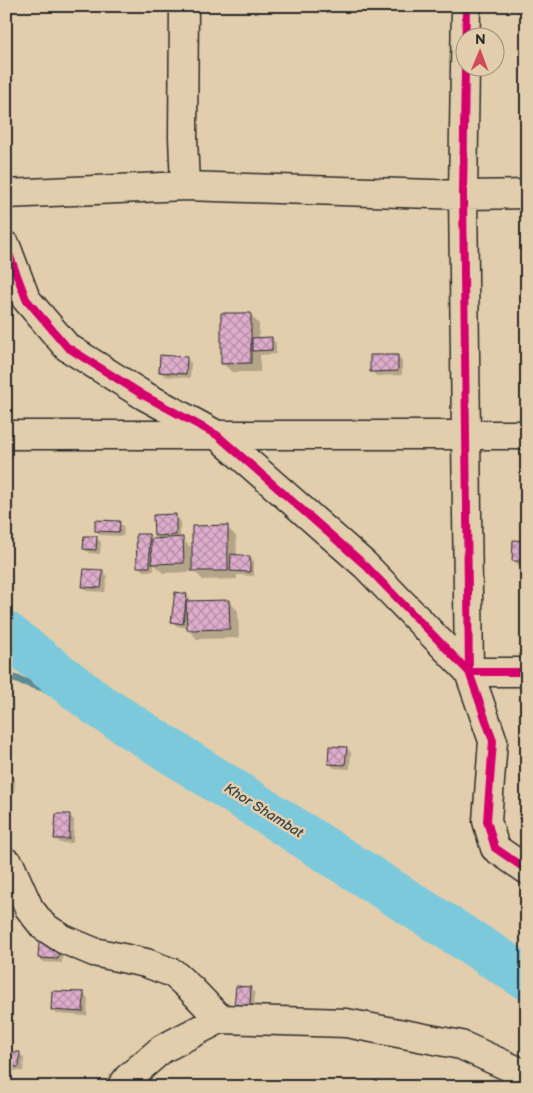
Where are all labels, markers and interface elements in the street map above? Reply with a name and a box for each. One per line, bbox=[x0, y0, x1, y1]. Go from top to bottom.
north arrow bbox=[456, 28, 506, 78]
text: N bbox=[475, 31, 486, 48]
water label: Khor Shambat bbox=[221, 779, 307, 842]

